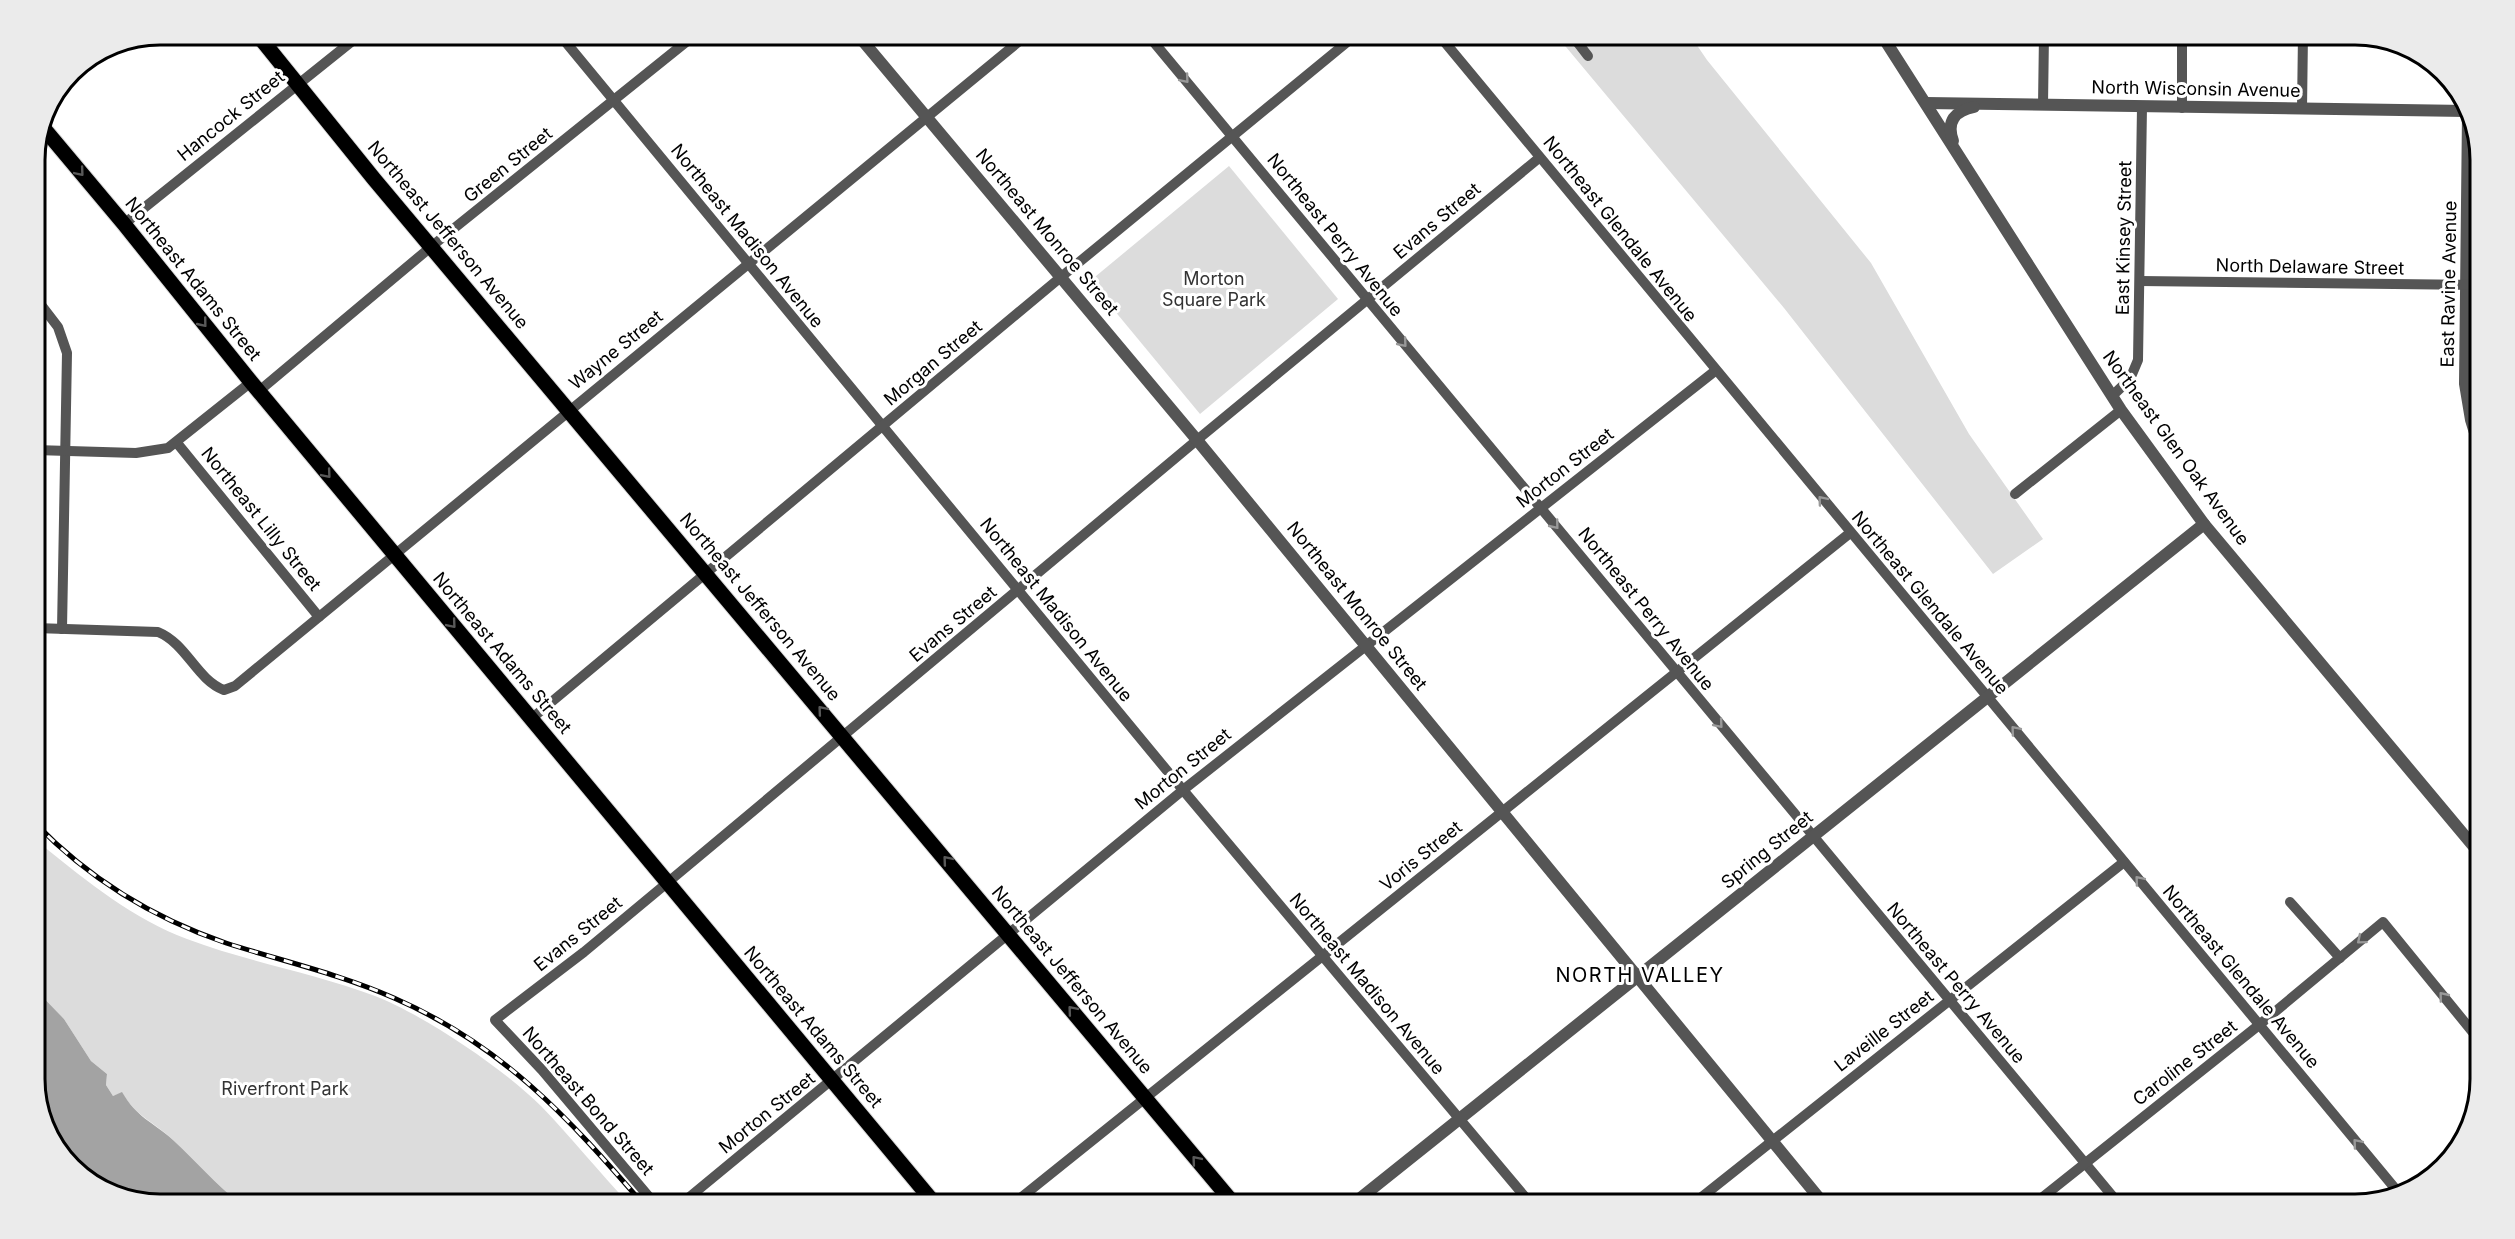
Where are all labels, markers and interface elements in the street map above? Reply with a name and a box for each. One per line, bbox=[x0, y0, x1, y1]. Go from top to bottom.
street label: Hancock Street bbox=[173, 66, 288, 165]
one-way arrow bbox=[1178, 72, 1189, 83]
street label: North Wisconsin Avenue bbox=[2091, 76, 2301, 101]
street label: Green Street bbox=[459, 123, 556, 207]
street label: Northeast Glendale Avenue bbox=[1539, 132, 1702, 326]
street label: Northeast Jefferson Avenue bbox=[364, 137, 533, 333]
street label: Northeast Madison Avenue bbox=[667, 140, 828, 332]
street label: Northeast Monroe Street bbox=[972, 144, 1123, 319]
street label: Northeast Perry Avenue bbox=[1263, 149, 1408, 320]
street label: East Kinsey Street bbox=[2112, 161, 2135, 315]
one-way arrow bbox=[73, 165, 84, 176]
street label: Evans Street bbox=[1389, 178, 1484, 263]
street label: Northeast Adams Street bbox=[121, 193, 266, 365]
street label: East Ravine Avenue bbox=[2437, 201, 2460, 367]
street label: North Delaware Street bbox=[2216, 254, 2405, 279]
park label: Morton Square Park bbox=[1162, 268, 1266, 310]
street label: Wayne Street bbox=[565, 306, 667, 394]
one-way arrow bbox=[196, 316, 207, 327]
street label: Morgan Street bbox=[880, 316, 986, 410]
one-way arrow bbox=[1395, 336, 1406, 347]
street label: Northeast Glen Oak Avenue bbox=[2099, 346, 2254, 549]
street label: Morton Street bbox=[1512, 423, 1617, 512]
street label: Northeast Lilly Street bbox=[197, 443, 326, 595]
one-way arrow bbox=[320, 467, 331, 478]
one-way arrow bbox=[1818, 496, 1829, 507]
street label: Northeast Glendale Avenue bbox=[1848, 507, 2013, 698]
street label: Northeast Jefferson Avenue bbox=[676, 509, 845, 705]
street label: Northeast Madison Avenue bbox=[976, 514, 1137, 706]
street label: Northeast Monroe Street bbox=[1283, 517, 1432, 694]
one-way arrow bbox=[1548, 518, 1559, 529]
street label: Northeast Perry Avenue bbox=[1574, 523, 1719, 694]
street label: Northeast Adams Street bbox=[429, 568, 576, 738]
street label: Evans Street bbox=[905, 581, 1000, 666]
one-way arrow bbox=[444, 617, 455, 628]
one-way arrow bbox=[818, 706, 829, 717]
one-way arrow bbox=[1712, 717, 1723, 728]
street label: Morton Street bbox=[1131, 724, 1235, 814]
one-way arrow bbox=[2011, 726, 2022, 737]
street label: Spring Street bbox=[1717, 806, 1817, 893]
street label: Voris Street bbox=[1376, 816, 1466, 895]
one-way arrow bbox=[943, 856, 954, 867]
one-way arrow bbox=[2135, 876, 2146, 887]
street label: Northeast Glendale Avenue bbox=[2159, 881, 2324, 1072]
street label: Northeast Jefferson Avenue bbox=[988, 882, 1157, 1078]
street label: Northeast Madison Avenue bbox=[1285, 889, 1449, 1079]
street label: Evans Street bbox=[530, 892, 626, 975]
street label: Northeast Perry Avenue bbox=[1883, 898, 2030, 1067]
one-way arrow bbox=[2357, 933, 2368, 944]
street label: Northeast Adams Street bbox=[740, 942, 887, 1112]
district label: NORTH VALLEY bbox=[1555, 963, 1725, 987]
street label: Laveille Street bbox=[1830, 985, 1937, 1076]
one-way arrow bbox=[2440, 992, 2451, 1003]
one-way arrow bbox=[1068, 1005, 1079, 1016]
street label: Caroline Street bbox=[2128, 1015, 2241, 1110]
street label: Northeast Bond Street bbox=[518, 1022, 658, 1179]
street label: Morton Street bbox=[715, 1068, 819, 1158]
park label: Riverfront Park bbox=[221, 1078, 349, 1099]
one-way arrow bbox=[2354, 1139, 2365, 1150]
one-way arrow bbox=[1193, 1155, 1204, 1166]

